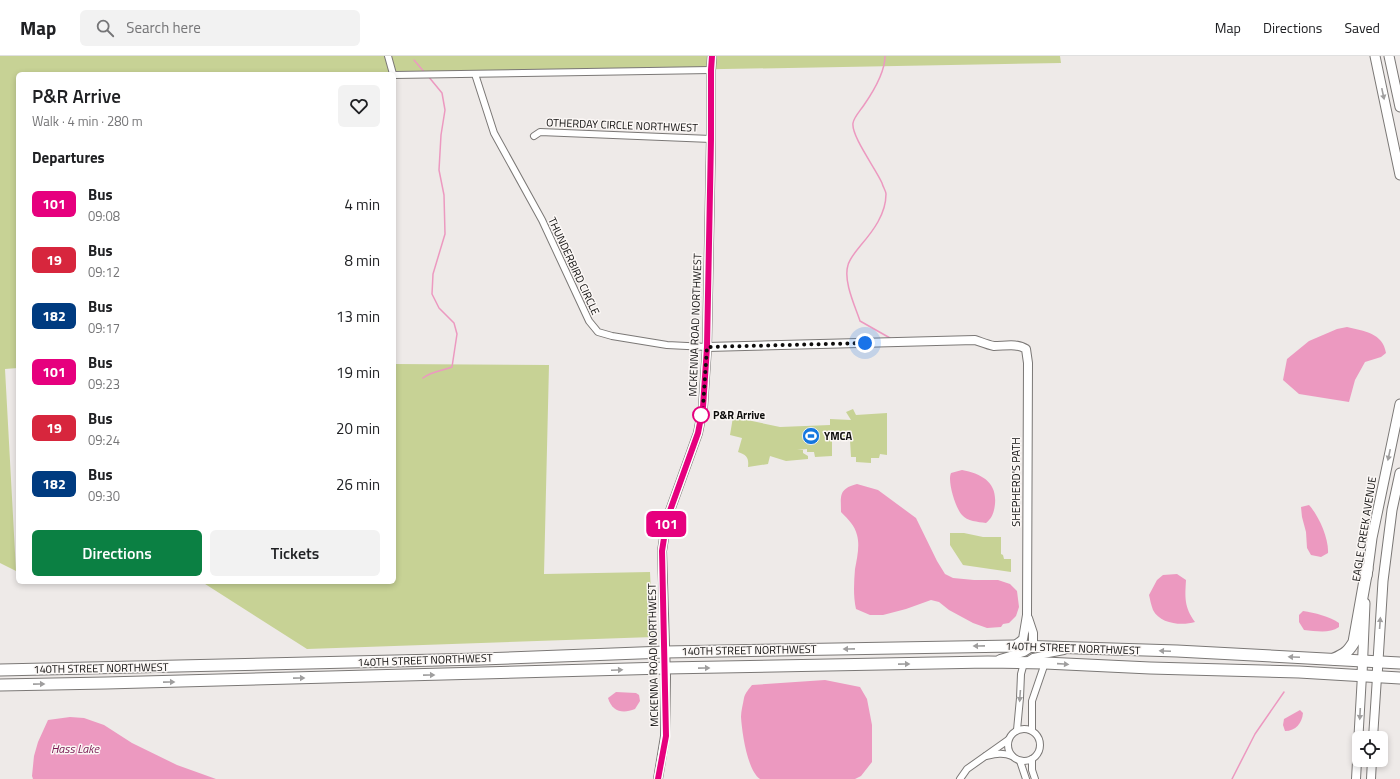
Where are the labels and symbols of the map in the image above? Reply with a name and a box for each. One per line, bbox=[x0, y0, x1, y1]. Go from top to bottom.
one-way arrow bbox=[1380, 88, 1386, 100]
street label: OTHERDAY CIRCLE NORTHWEST bbox=[546, 114, 698, 136]
street label: THUNDERBIRD CIRCLE bbox=[544, 214, 604, 318]
street label: MCKENNA ROAD NORTHWEST bbox=[685, 253, 706, 397]
your location bbox=[855, 333, 875, 353]
marker: P&R Arrive bbox=[692, 406, 710, 424]
place label: P&R Arrive bbox=[713, 407, 765, 423]
sports icon: YMCA bbox=[801, 426, 821, 446]
place label: YMCA bbox=[824, 428, 853, 444]
street label: SHEPHERD'S PATH bbox=[1008, 437, 1024, 527]
one-way arrow bbox=[1386, 449, 1392, 462]
street label: EAGLE CREEK AVENUE bbox=[1348, 475, 1380, 583]
line badge: 101 bbox=[643, 511, 689, 537]
street label: MCKENNA ROAD NORTHWEST bbox=[644, 583, 662, 727]
one-way arrow bbox=[1377, 617, 1384, 629]
street label: 140TH STREET NORTHWEST bbox=[1005, 638, 1141, 658]
street label: 140TH STREET NORTHWEST bbox=[681, 641, 817, 659]
one-way arrow bbox=[972, 643, 985, 649]
one-way arrow bbox=[843, 645, 855, 652]
one-way arrow bbox=[1158, 648, 1171, 654]
street label: 140TH STREET NORTHWEST bbox=[357, 650, 493, 670]
one-way arrow bbox=[1288, 654, 1301, 660]
street label: 140TH STREET NORTHWEST bbox=[33, 659, 169, 677]
one-way arrow bbox=[1057, 660, 1069, 667]
one-way arrow bbox=[898, 661, 911, 667]
one-way arrow bbox=[698, 664, 710, 671]
one-way arrow bbox=[611, 667, 624, 673]
one-way arrow bbox=[423, 672, 436, 678]
one-way arrow bbox=[293, 675, 306, 681]
one-way arrow bbox=[163, 678, 175, 685]
one-way arrow bbox=[33, 681, 46, 687]
one-way arrow bbox=[1017, 690, 1024, 702]
one-way arrow bbox=[1356, 708, 1363, 720]
water label: Hass Lake bbox=[51, 739, 101, 758]

